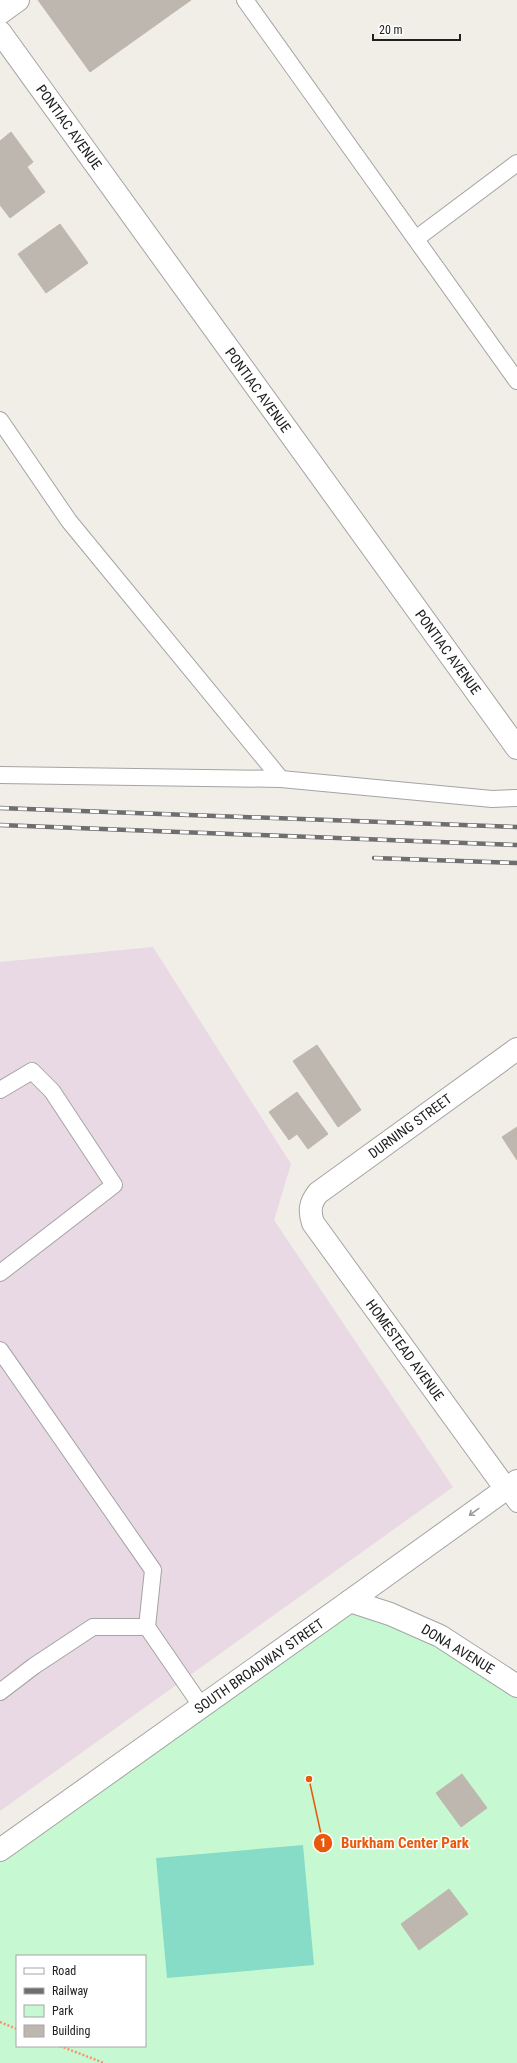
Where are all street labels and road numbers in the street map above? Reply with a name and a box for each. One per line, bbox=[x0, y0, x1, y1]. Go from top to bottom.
street label: PONTIAC AVENUE bbox=[33, 82, 105, 172]
street label: PONTIAC AVENUE bbox=[222, 345, 294, 435]
street label: PONTIAC AVENUE bbox=[412, 607, 484, 697]
street label: DURNING STREET bbox=[365, 1090, 455, 1162]
street label: HOMESTEAD AVENUE bbox=[363, 1296, 447, 1404]
street label: SOUTH BROADWAY STREET bbox=[191, 1615, 327, 1717]
street label: DONA AVENUE bbox=[419, 1621, 497, 1677]

